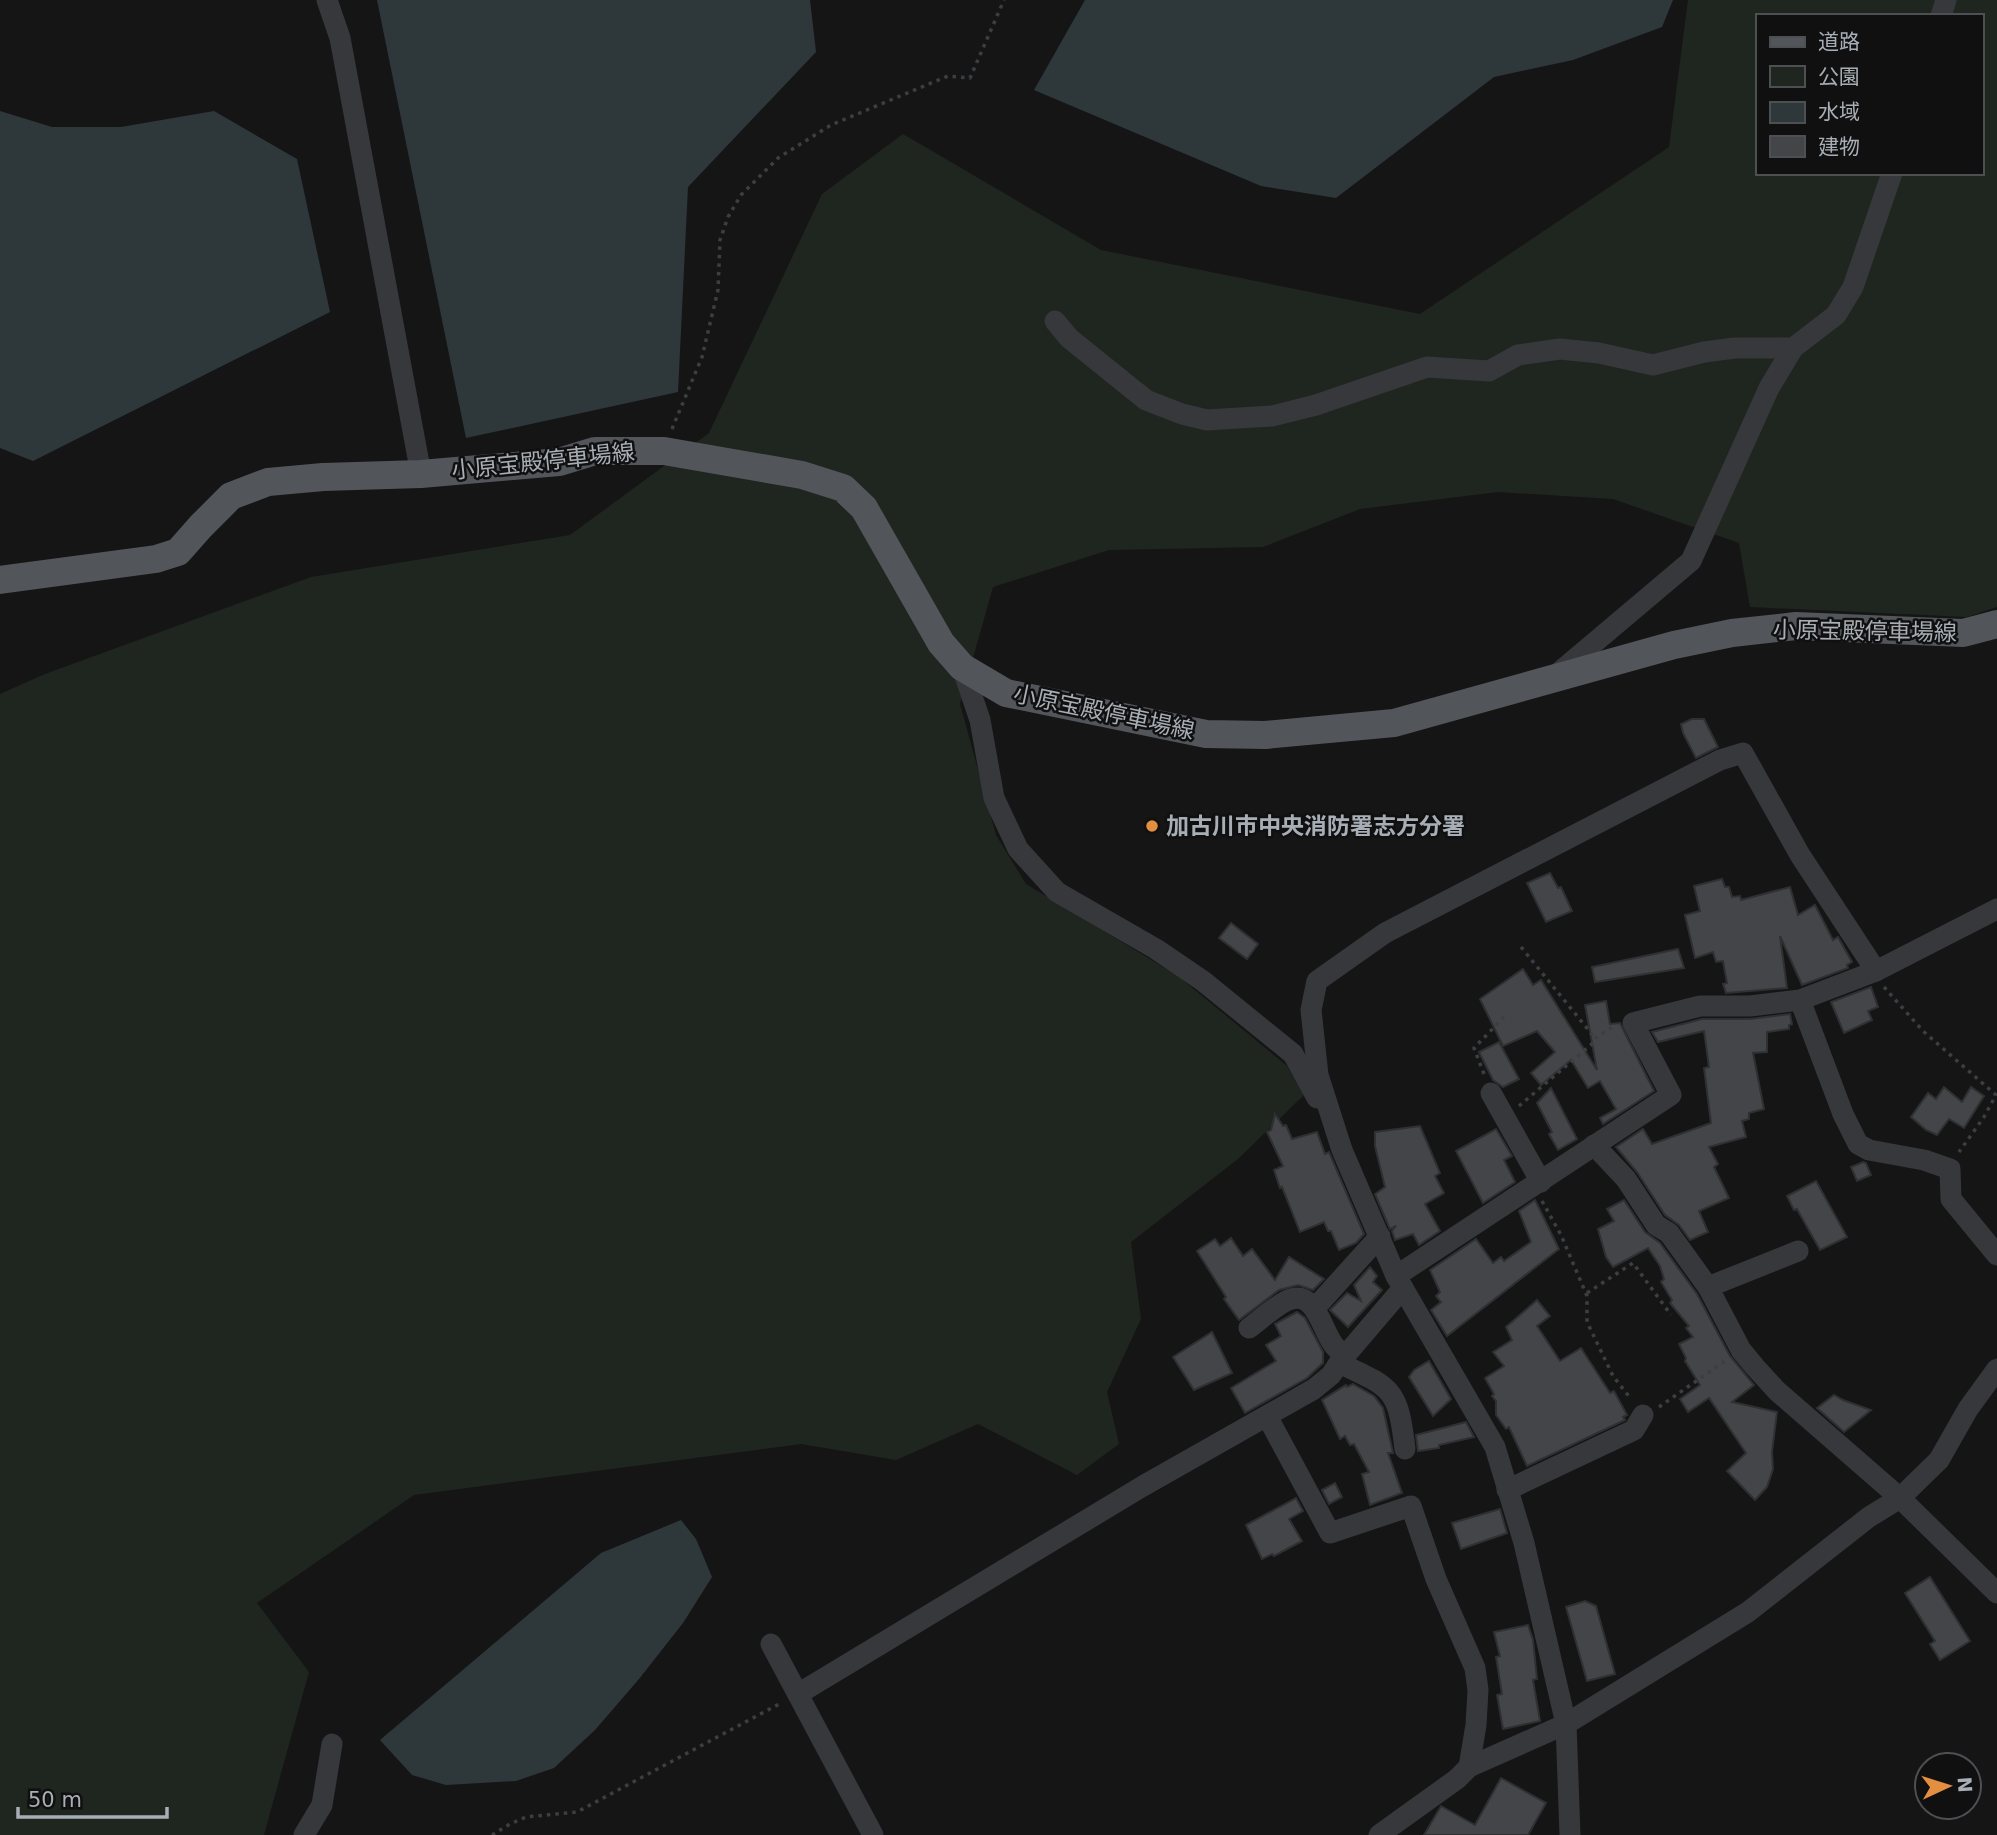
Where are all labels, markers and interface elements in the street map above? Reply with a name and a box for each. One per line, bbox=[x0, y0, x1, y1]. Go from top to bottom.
legend bbox=[1756, 14, 1983, 175]
text: 道路 bbox=[1818, 30, 1860, 54]
text: 公園 bbox=[1818, 65, 1860, 89]
text: 水域 bbox=[1818, 100, 1860, 124]
text: 建物 bbox=[1818, 135, 1860, 159]
street label: 小原宝殿停車場線 bbox=[450, 438, 636, 484]
street label: 小原宝殿停車場線 bbox=[1773, 616, 1957, 646]
street label: 小原宝殿停車場線 bbox=[1011, 680, 1197, 744]
place label: 加古川市中央消防署志方分署 bbox=[1166, 813, 1465, 839]
marker: 加古川市中央消防署志方分署 bbox=[1144, 818, 1160, 834]
north arrow bbox=[1913, 1751, 1983, 1821]
scale bar bbox=[18, 1776, 166, 1820]
text: N bbox=[1953, 1776, 1976, 1794]
text: 50 m bbox=[28, 1788, 82, 1812]

